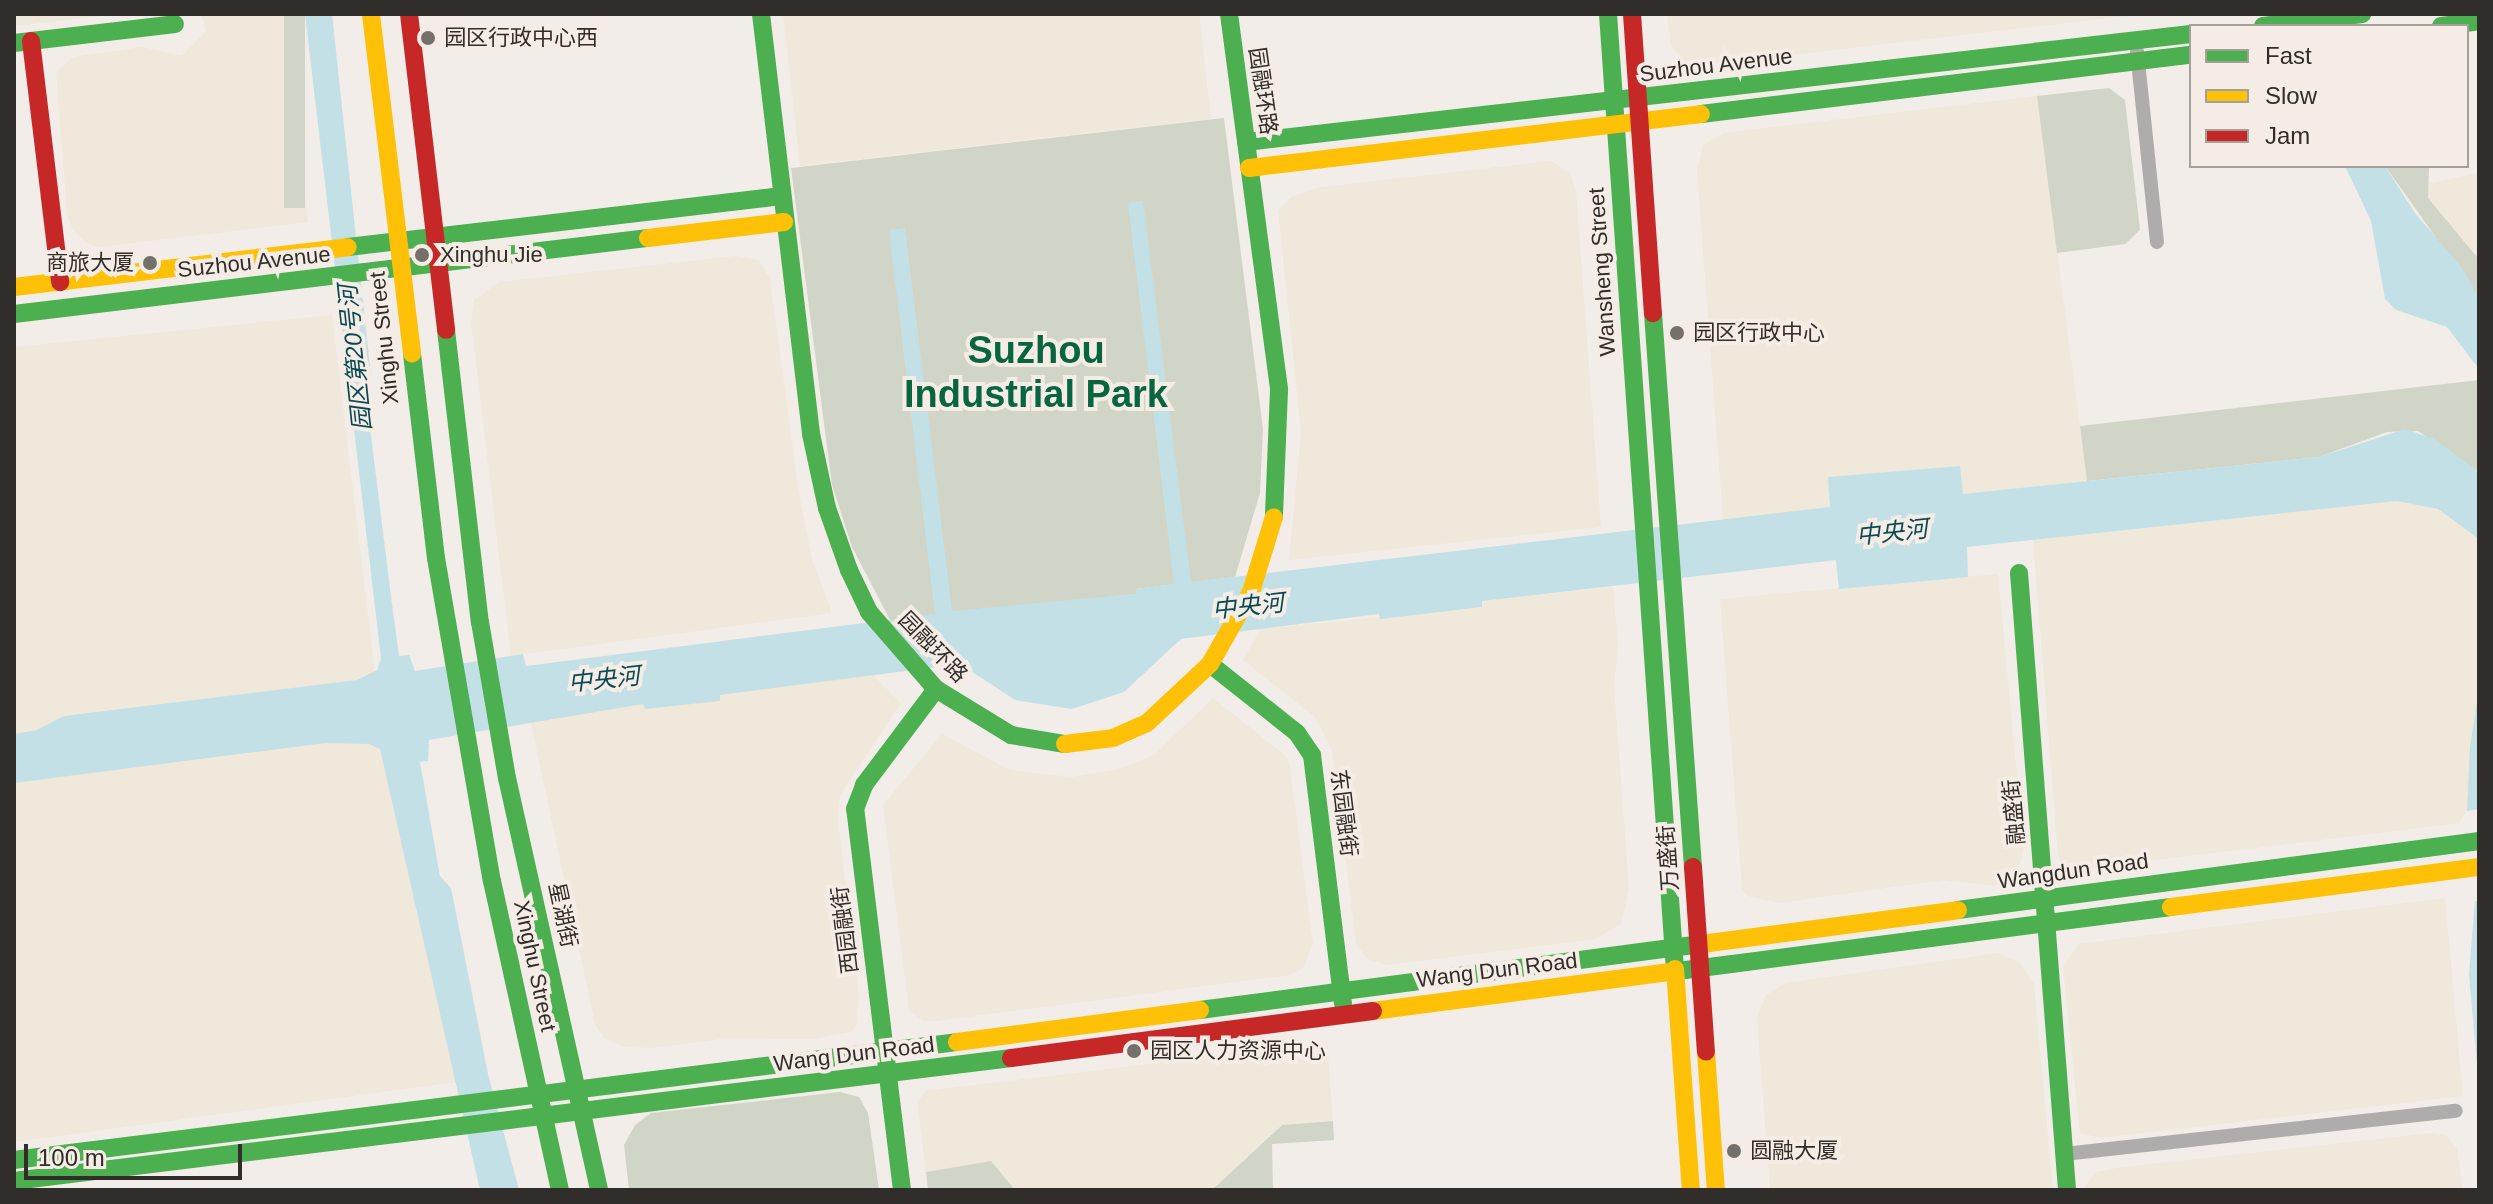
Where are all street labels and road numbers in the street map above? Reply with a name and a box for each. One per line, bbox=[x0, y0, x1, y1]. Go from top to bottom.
street label: Suzhou Avenue bbox=[1637, 42, 1795, 88]
street label: 园融环路 bbox=[1244, 46, 1282, 136]
street label: Wansheng Street bbox=[1583, 187, 1621, 357]
street label: Suzhou Avenue bbox=[176, 241, 332, 283]
street label: Xinghu Street bbox=[364, 270, 404, 406]
street label: 园融环路 bbox=[893, 606, 973, 688]
street label: 东园融街 bbox=[1326, 768, 1362, 858]
street label: 融盛街 bbox=[1998, 778, 2030, 846]
street label: 万盛街 bbox=[1653, 824, 1683, 892]
street label: Wangdun Road bbox=[1996, 847, 2150, 895]
street label: 星湖街 bbox=[543, 880, 583, 950]
street label: 西园融街 bbox=[827, 885, 863, 975]
street label: Xinghu Street bbox=[508, 898, 562, 1034]
street label: Wang Dun Road bbox=[1415, 947, 1579, 993]
street label: Wang Dun Road bbox=[772, 1031, 936, 1077]

